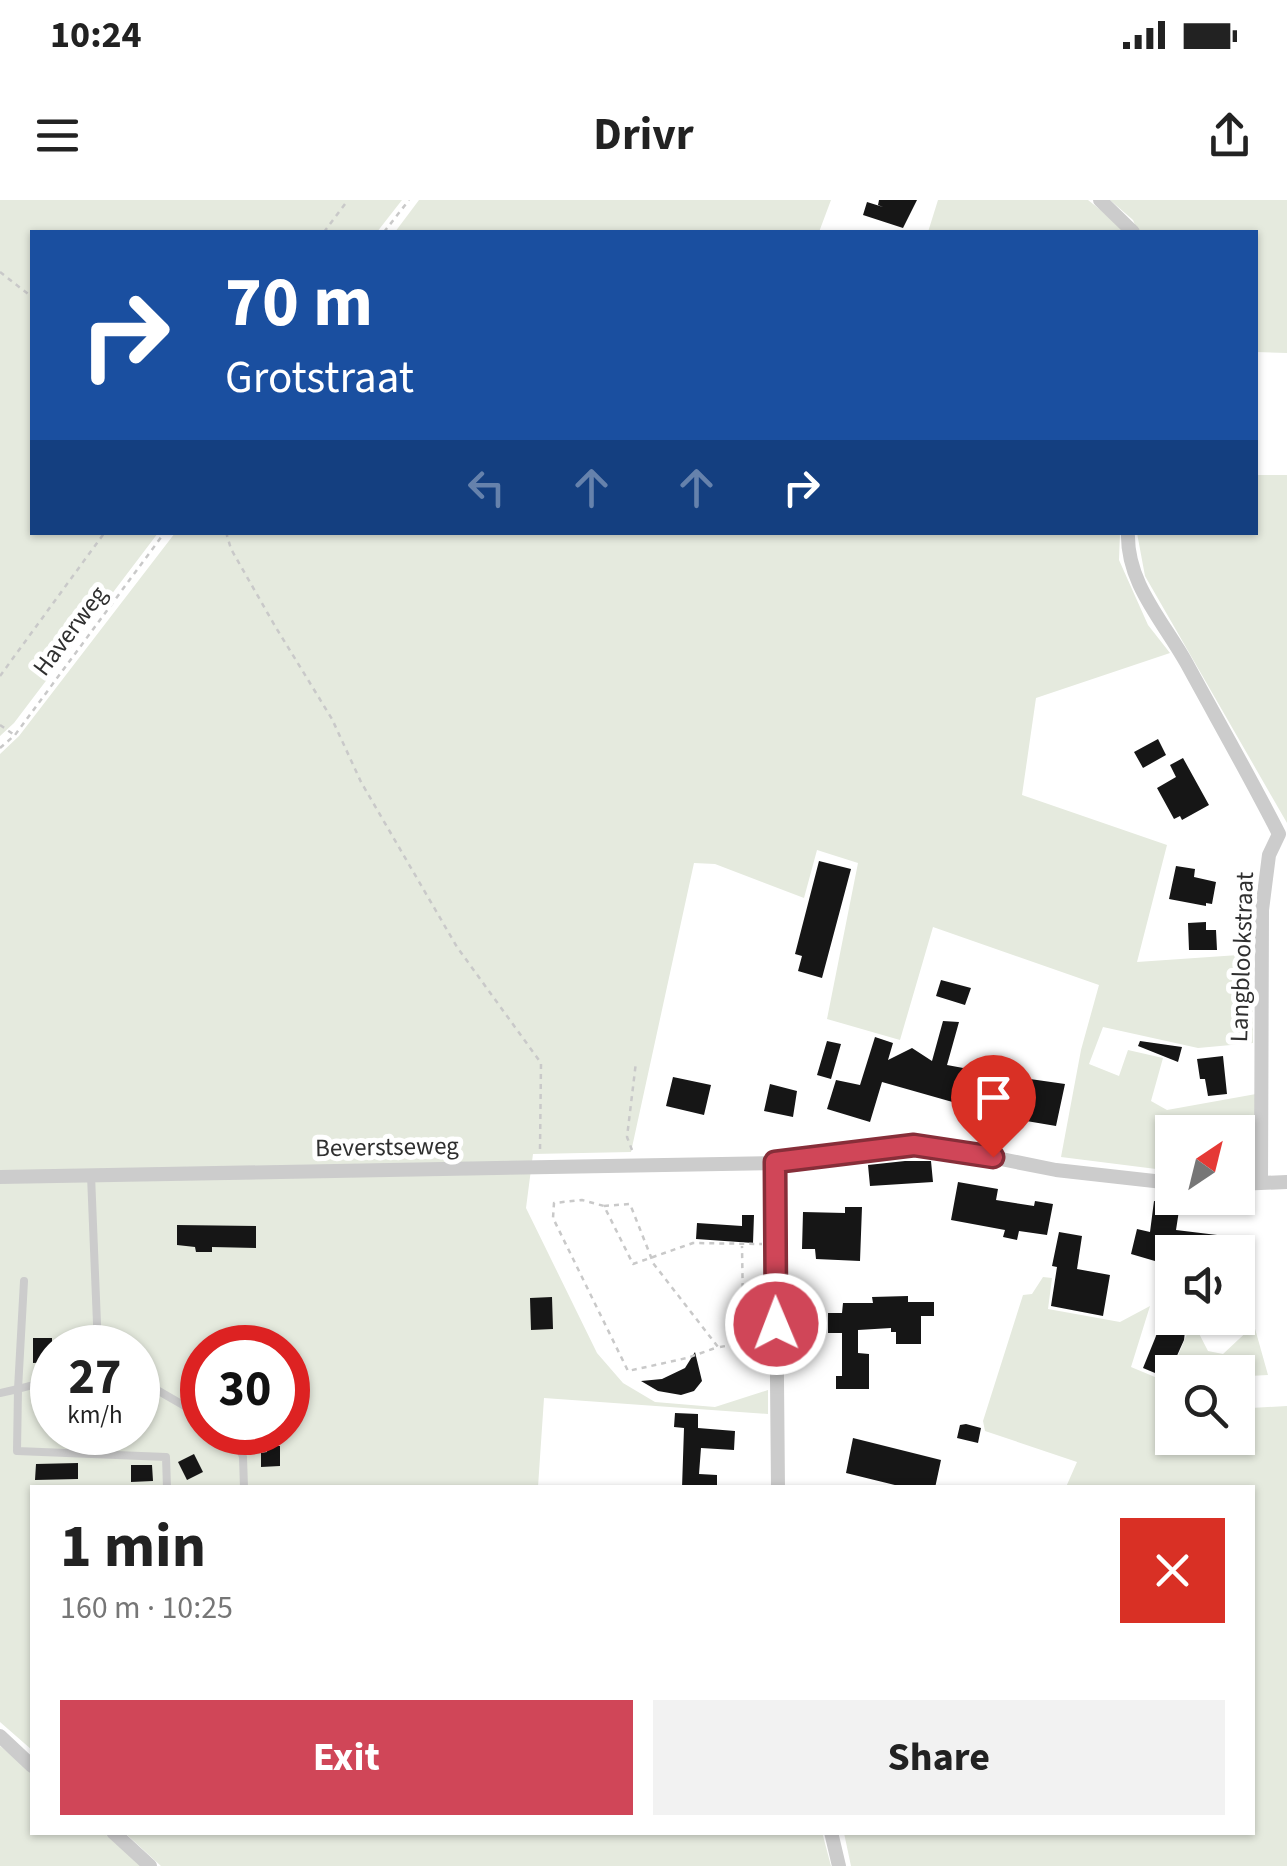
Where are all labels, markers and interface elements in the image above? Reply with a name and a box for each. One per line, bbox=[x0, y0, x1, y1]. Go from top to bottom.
text: 10:24 bbox=[50, 8, 142, 62]
text: Drivr bbox=[593, 103, 694, 167]
icon: menu bbox=[30, 108, 85, 163]
icon: share bbox=[1202, 108, 1257, 163]
text: 70 m bbox=[225, 253, 373, 353]
icon: right bbox=[60, 270, 190, 400]
text: Grotstraat bbox=[225, 346, 414, 410]
icon: left bbox=[459, 460, 514, 515]
icon: ahead bbox=[564, 460, 619, 515]
icon: ahead bbox=[669, 460, 724, 515]
icon: right bbox=[774, 460, 829, 515]
street label: Haverweg bbox=[24, 578, 116, 684]
street label: Langblookstraat bbox=[1221, 871, 1263, 1043]
pin bbox=[951, 1055, 1036, 1158]
icon: arrive bbox=[966, 1070, 1021, 1125]
north arrow bbox=[1155, 1115, 1255, 1215]
map controls bbox=[1155, 1115, 1255, 1455]
street label: Beverstseweg bbox=[315, 1128, 460, 1166]
button: sound bbox=[1155, 1235, 1255, 1335]
position arrow bbox=[724, 1272, 828, 1376]
speed limit sign: 30 bbox=[180, 1325, 310, 1455]
text: 27 bbox=[69, 1342, 121, 1413]
button: search bbox=[1155, 1355, 1255, 1455]
text: km/h bbox=[67, 1397, 123, 1433]
text: 1 min bbox=[60, 1505, 206, 1590]
button: close bbox=[1120, 1518, 1225, 1623]
text: 160 m · 10:25 bbox=[60, 1585, 233, 1631]
button: Exit bbox=[60, 1700, 633, 1815]
button: Share bbox=[653, 1700, 1225, 1815]

